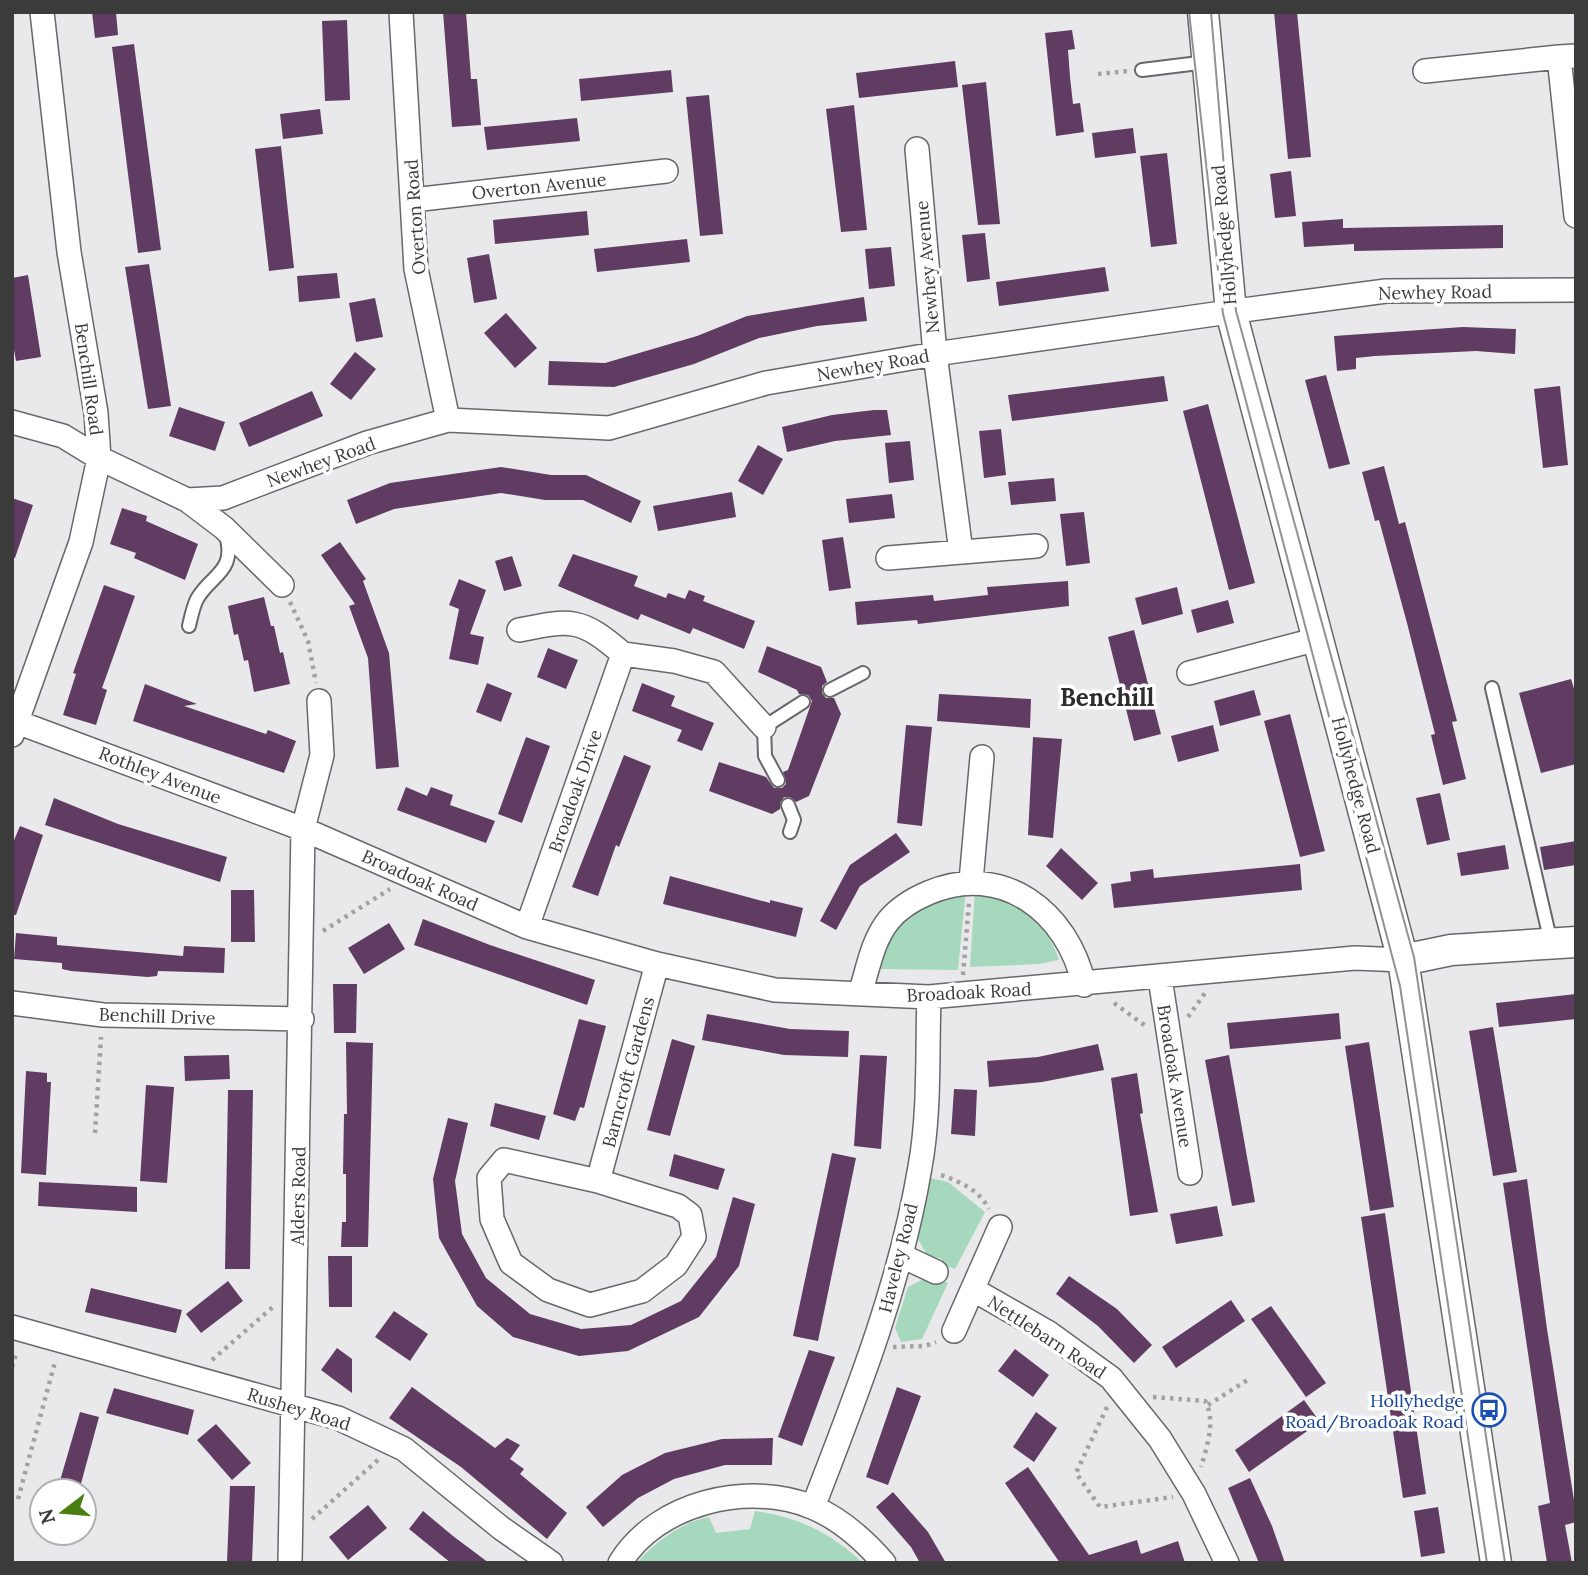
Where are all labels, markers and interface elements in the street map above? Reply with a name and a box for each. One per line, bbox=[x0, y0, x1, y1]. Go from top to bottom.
street label: Overton Road bbox=[399, 158, 431, 276]
street label: Hollyhedge Road bbox=[1206, 164, 1242, 306]
street label: Overton Avenue bbox=[471, 167, 608, 205]
street label: Newhey Avenue bbox=[910, 199, 944, 334]
street label: Newhey Road bbox=[1378, 280, 1492, 304]
street label: Benchill Road bbox=[70, 321, 108, 437]
street label: Newhey Road bbox=[815, 344, 931, 386]
street label: Newhey Road bbox=[263, 432, 379, 492]
district label: Benchill bbox=[1060, 682, 1154, 713]
street label: Hollyhedge Road bbox=[1327, 714, 1385, 856]
street label: Broadoak Drive bbox=[543, 726, 607, 856]
street label: Rothley Avenue bbox=[95, 741, 225, 809]
street label: Broadoak Road bbox=[358, 844, 482, 916]
street label: Broadoak Road bbox=[906, 977, 1032, 1007]
street label: Barncroft Gardens bbox=[597, 994, 659, 1150]
street label: Benchill Drive bbox=[98, 1002, 216, 1030]
street label: Broadoak Avenue bbox=[1152, 1003, 1198, 1149]
street label: Alders Road bbox=[286, 1146, 310, 1247]
street label: Haveley Road bbox=[873, 1201, 923, 1315]
street label: Nettlebarn Road bbox=[983, 1290, 1111, 1384]
street label: Rushey Road bbox=[245, 1382, 354, 1436]
place label: Hollyhedge Road/Broadoak Road bbox=[1285, 1389, 1464, 1433]
bus stop icon: Hollyhedge Road/Broadoak Road bbox=[1470, 1391, 1508, 1429]
north arrow bbox=[28, 1477, 98, 1547]
text: N bbox=[33, 1506, 60, 1527]

